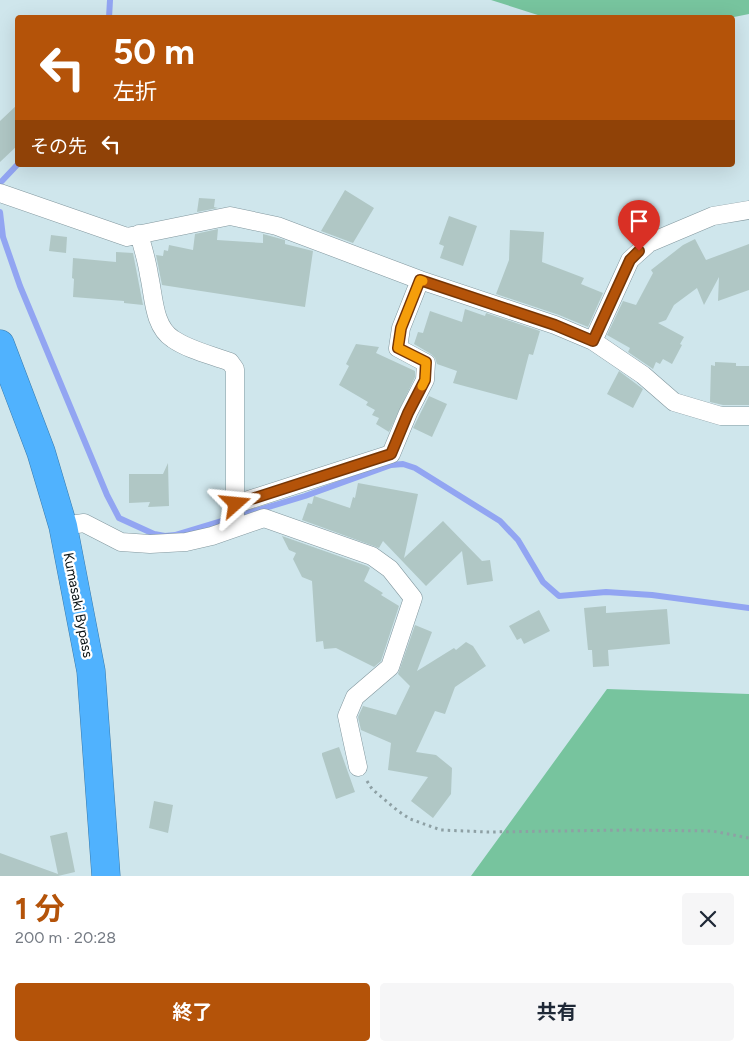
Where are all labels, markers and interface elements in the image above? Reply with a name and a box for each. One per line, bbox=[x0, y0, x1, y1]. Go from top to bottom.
text: 50 m bbox=[113, 31, 195, 73]
icon: left bbox=[30, 35, 95, 100]
text: 左折 bbox=[113, 78, 157, 105]
icon: left bbox=[97, 130, 125, 158]
text: その先 bbox=[30, 135, 87, 158]
pin bbox=[618, 200, 660, 251]
icon: arrive bbox=[625, 207, 653, 235]
position arrow bbox=[209, 477, 261, 529]
street label: Kumasaki Bypass bbox=[59, 551, 97, 659]
text: 1 分 bbox=[15, 890, 65, 927]
button: close bbox=[682, 893, 734, 945]
text: 200 m · 20:28 bbox=[15, 928, 116, 947]
button: 終了 bbox=[15, 983, 370, 1041]
button: 共有 bbox=[380, 983, 734, 1041]

